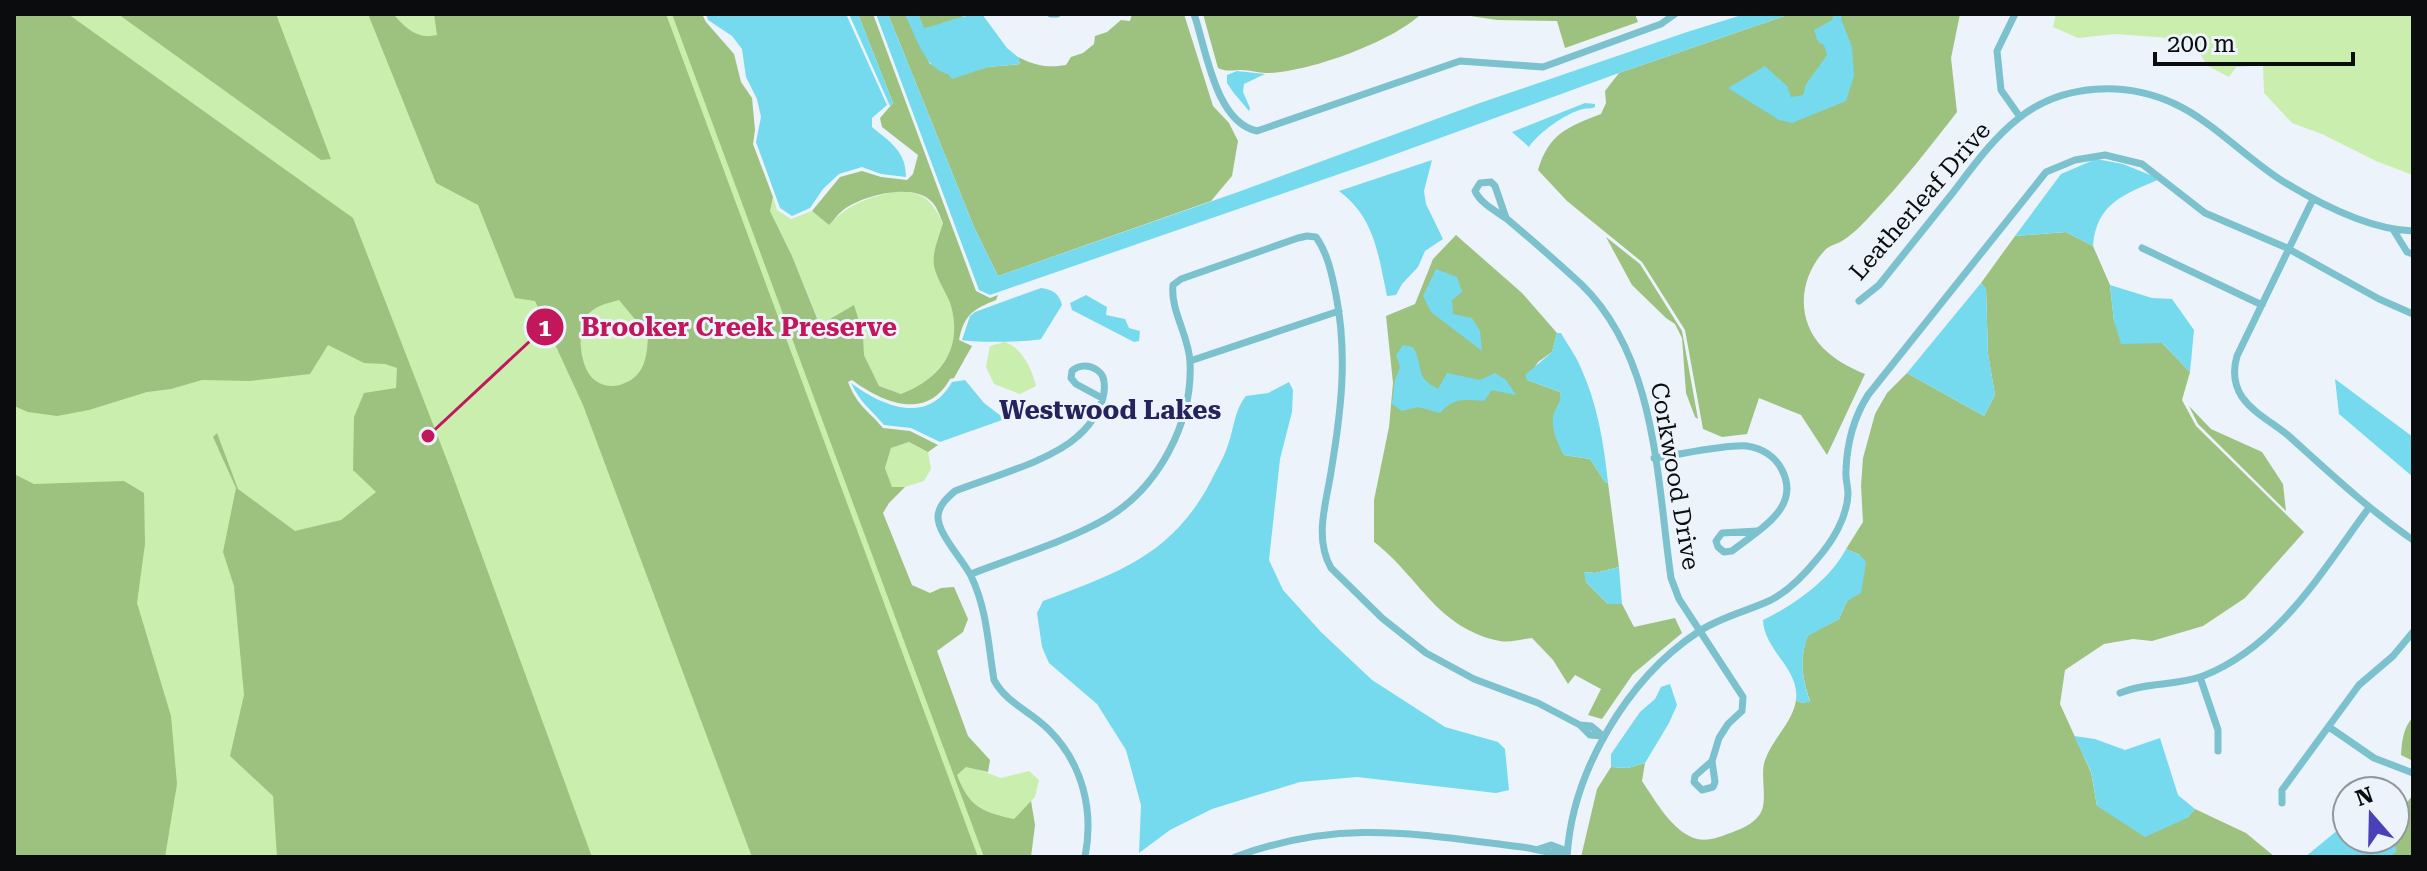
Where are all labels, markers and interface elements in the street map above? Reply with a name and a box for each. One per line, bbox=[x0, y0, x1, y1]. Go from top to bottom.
scale bar bbox=[2155, 16, 2353, 66]
text: 200 m bbox=[2167, 30, 2235, 58]
street label: Leatherleaf Drive bbox=[1844, 116, 1996, 286]
callout: Brooker Creek Preserve bbox=[525, 302, 913, 352]
text: Brooker Creek Preserve bbox=[581, 312, 897, 342]
text: 1 bbox=[538, 314, 552, 342]
street label: Corkwood Drive bbox=[1645, 380, 1705, 572]
district label: Westwood Lakes bbox=[999, 395, 1221, 425]
north arrow bbox=[2331, 775, 2411, 855]
text: N bbox=[2352, 782, 2377, 811]

